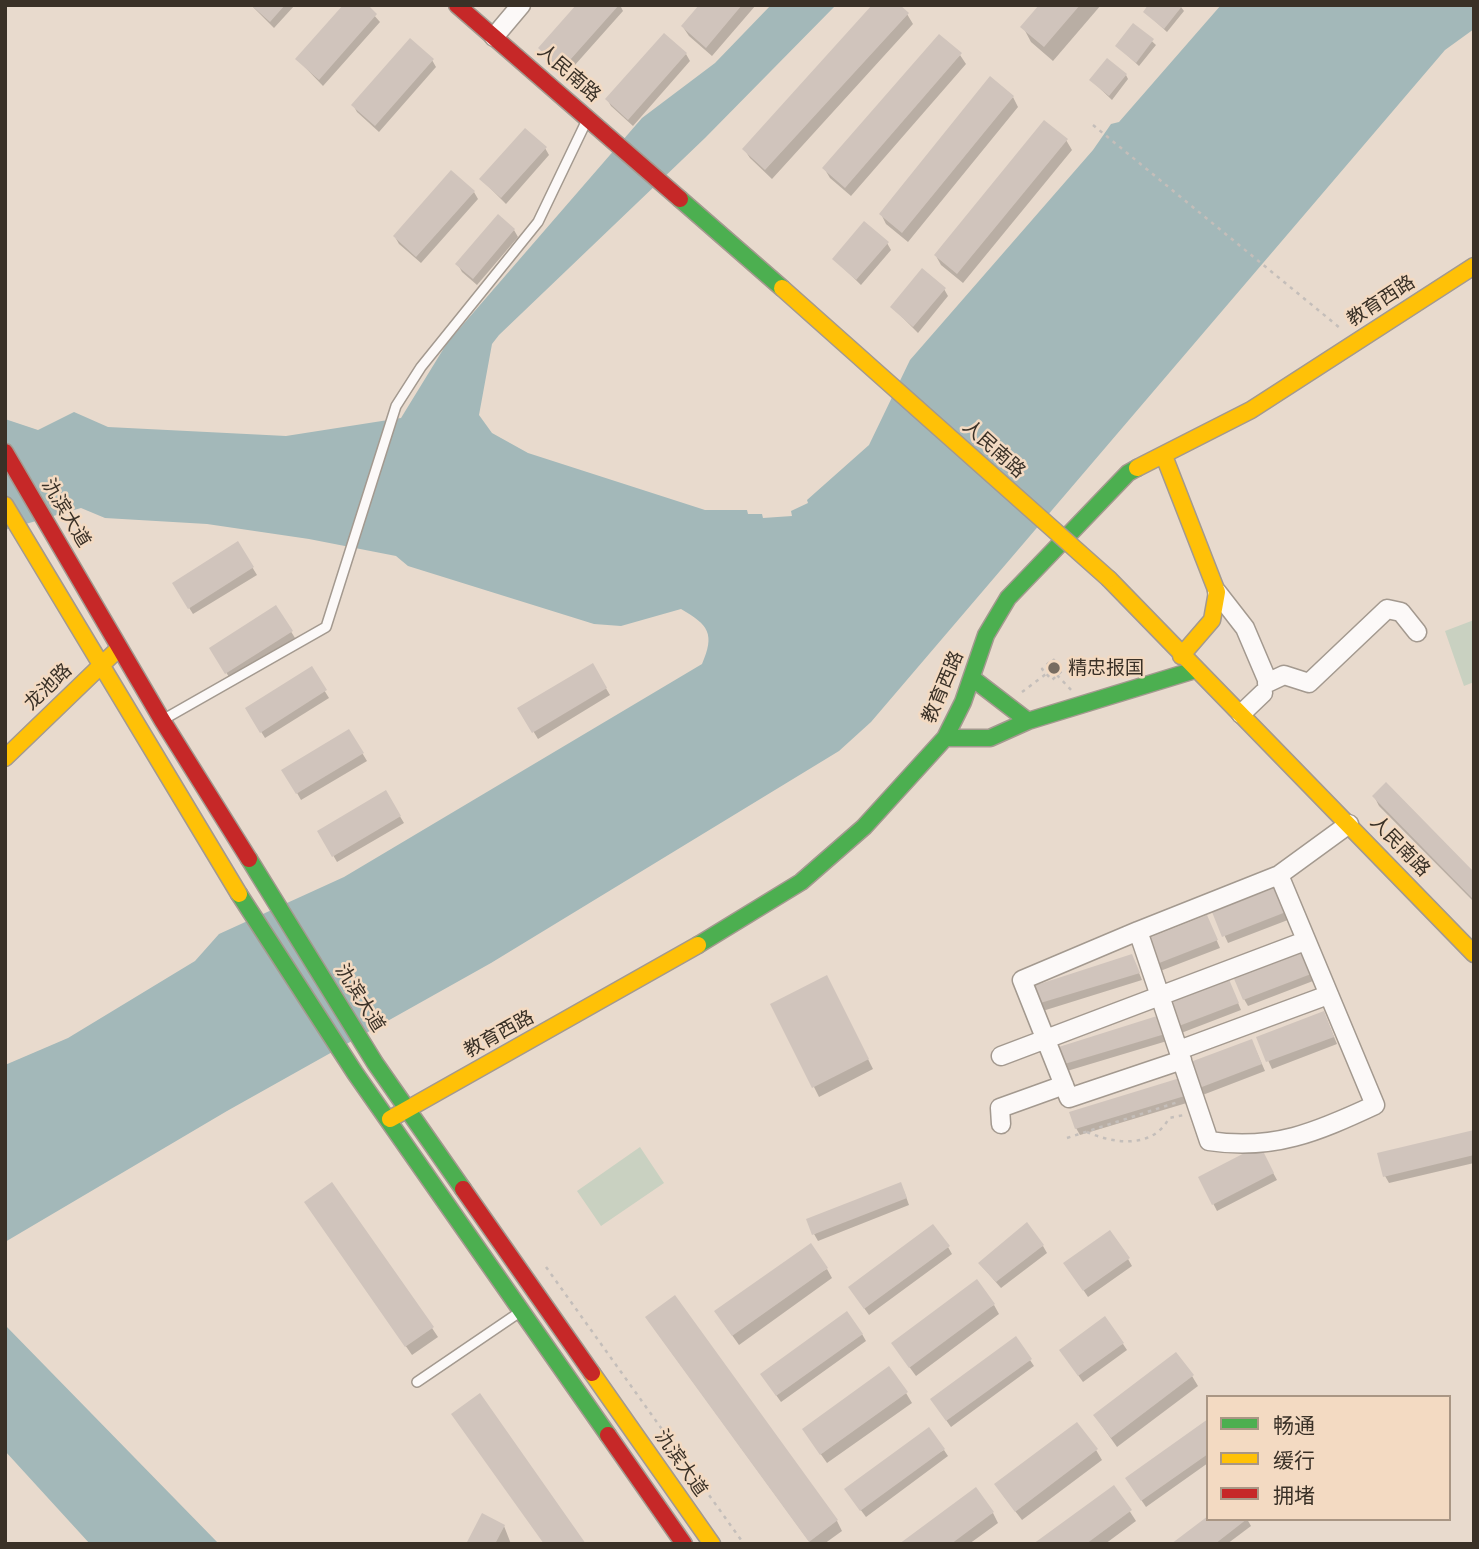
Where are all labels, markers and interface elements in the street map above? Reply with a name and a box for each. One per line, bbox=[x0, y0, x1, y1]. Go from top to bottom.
street label: 人民南路 bbox=[533, 39, 605, 107]
street label: 教育西路 bbox=[1343, 271, 1419, 331]
street label: 人民南路 bbox=[958, 415, 1030, 483]
street label: 氿滨大道 bbox=[37, 475, 95, 551]
street label: 教育西路 bbox=[918, 648, 968, 726]
place label: 精忠报国 bbox=[1068, 657, 1144, 679]
street label: 龙池路 bbox=[20, 659, 76, 715]
marker: 精忠报国 bbox=[1046, 660, 1062, 676]
street label: 人民南路 bbox=[1365, 811, 1435, 881]
street label: 氿滨大道 bbox=[330, 960, 390, 1036]
street label: 教育西路 bbox=[460, 1006, 538, 1062]
legend bbox=[1206, 1395, 1451, 1521]
text: 畅通 bbox=[1273, 1413, 1315, 1438]
street label: 氿滨大道 bbox=[650, 1425, 712, 1501]
text: 缓行 bbox=[1273, 1448, 1315, 1473]
text: 拥堵 bbox=[1273, 1483, 1315, 1508]

